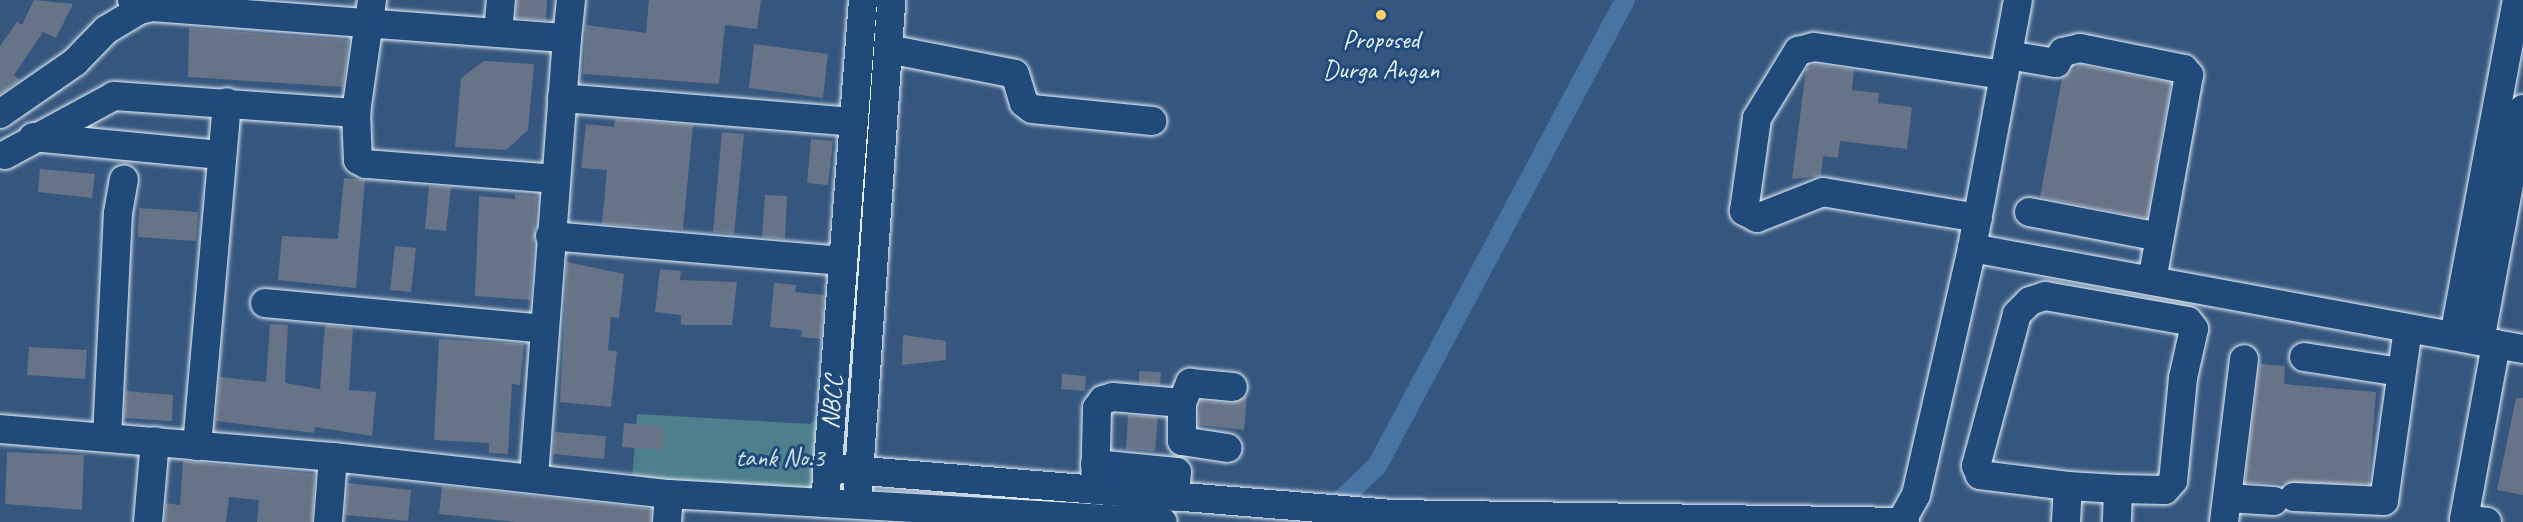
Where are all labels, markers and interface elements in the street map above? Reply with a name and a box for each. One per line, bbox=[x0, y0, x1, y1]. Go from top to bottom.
marker: Proposed Durga Angan bbox=[1374, 8, 1388, 22]
place label: Proposed Durga Angan bbox=[1323, 24, 1439, 86]
street label: NBCC bbox=[814, 374, 850, 430]
park label: tank No.3 bbox=[735, 442, 825, 474]

